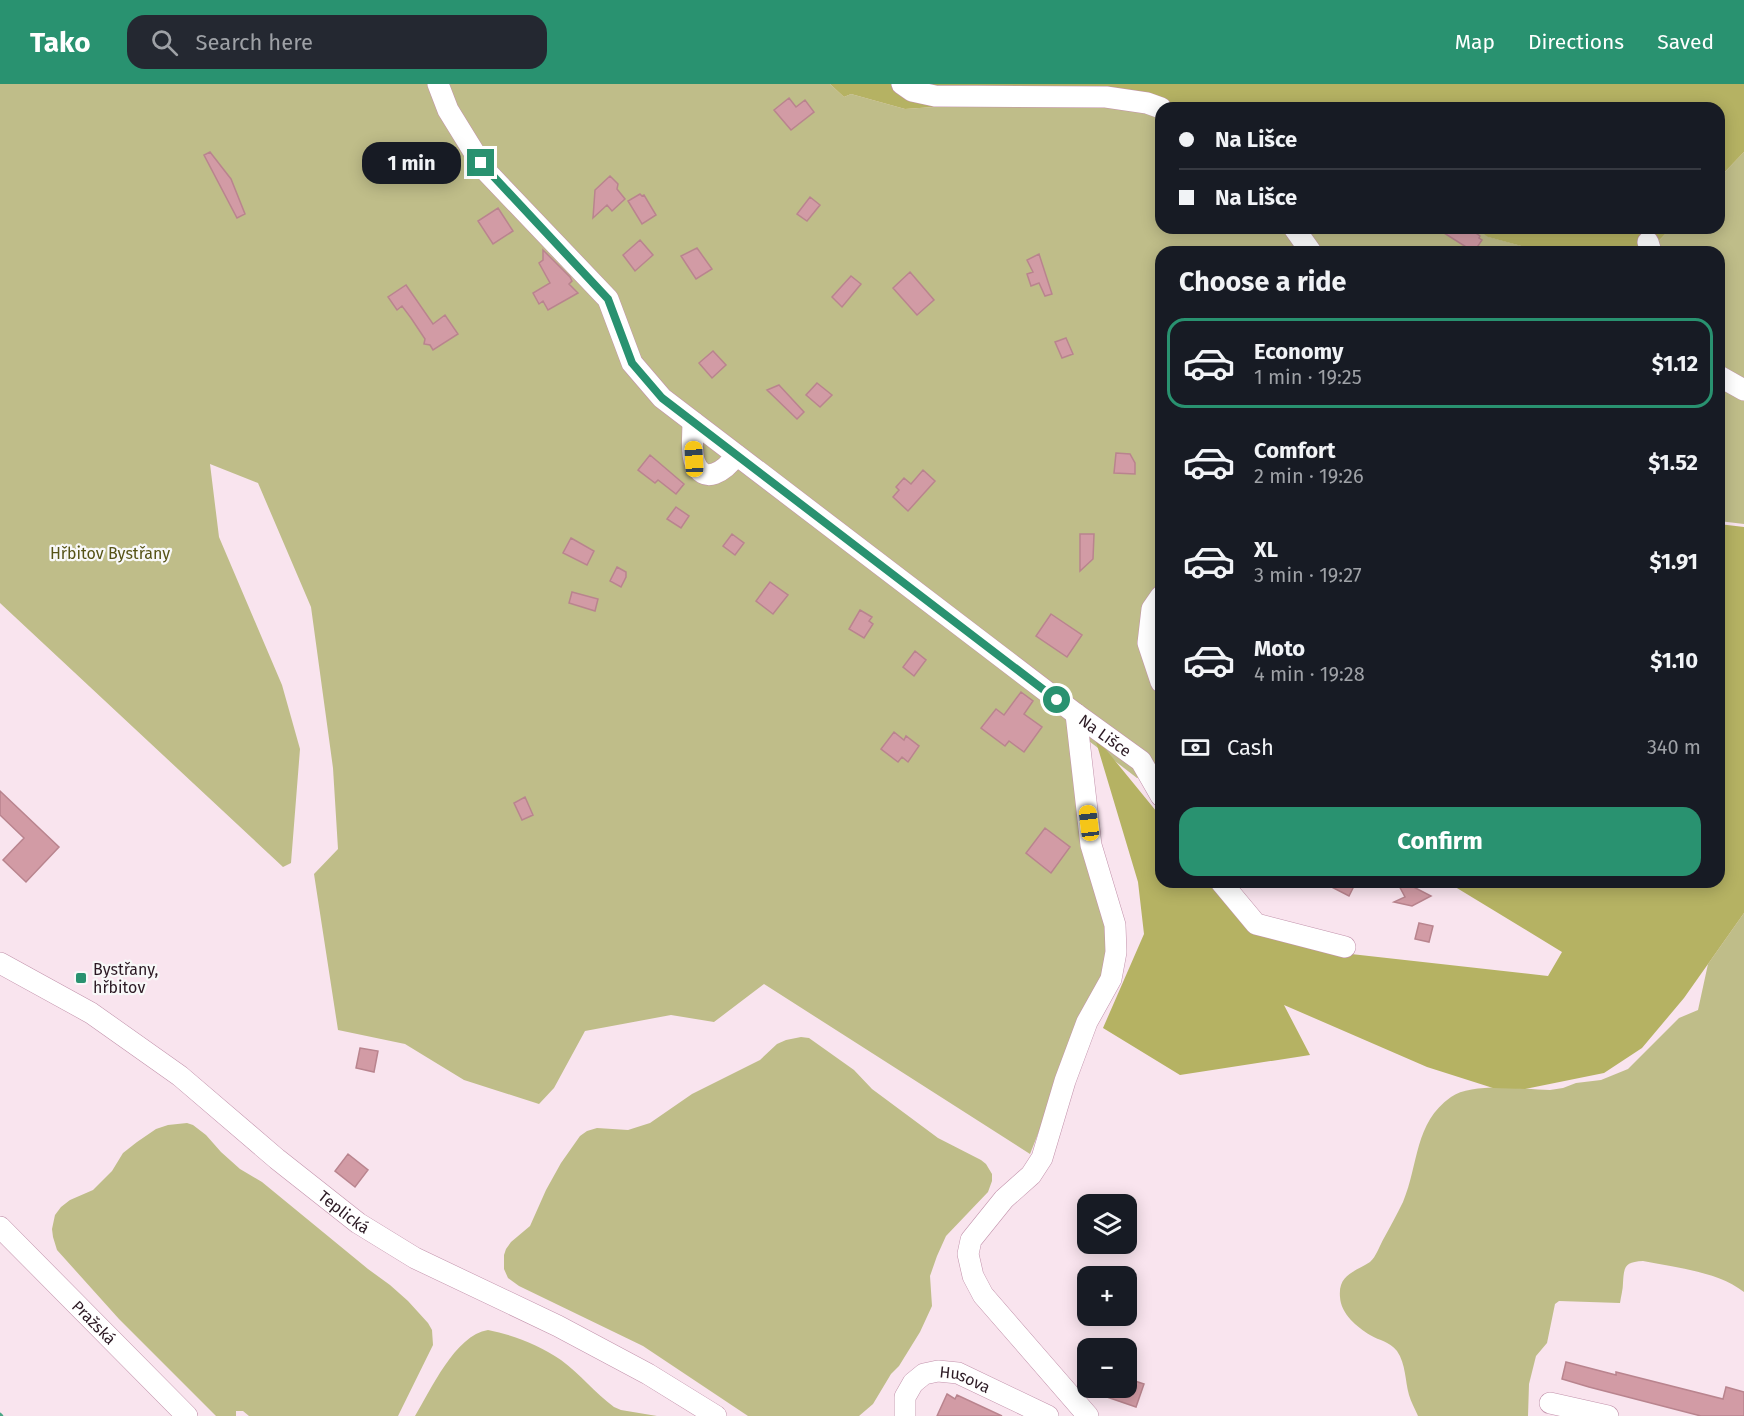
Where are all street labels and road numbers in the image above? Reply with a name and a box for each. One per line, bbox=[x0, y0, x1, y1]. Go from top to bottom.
street label: Na Lišce bbox=[1075, 710, 1135, 760]
street label: Teplická bbox=[315, 1186, 373, 1237]
street label: Pražská bbox=[68, 1296, 120, 1348]
street label: Husova bbox=[939, 1362, 994, 1397]

